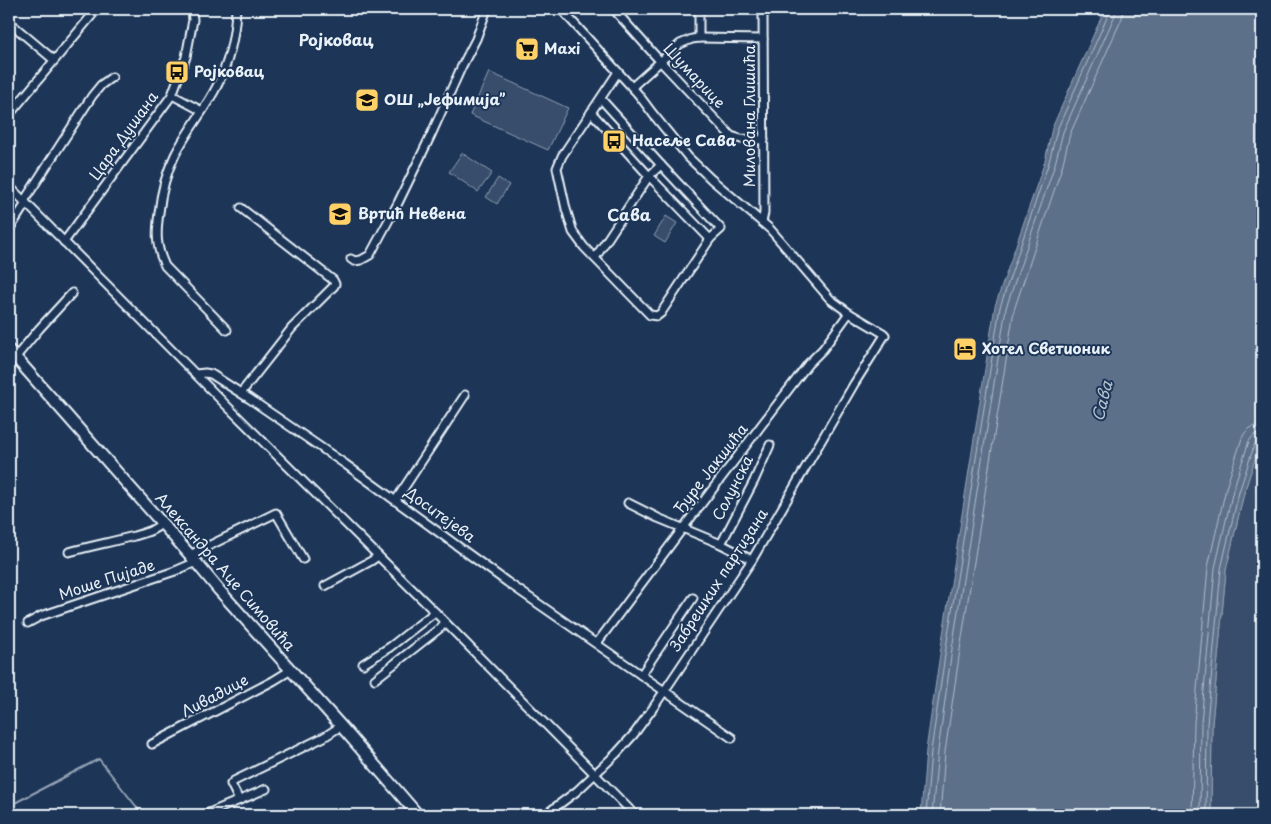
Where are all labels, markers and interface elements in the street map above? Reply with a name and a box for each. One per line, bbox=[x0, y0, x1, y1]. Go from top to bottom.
district label: Ројковац bbox=[299, 27, 374, 51]
supermarket icon: Maxi bbox=[514, 36, 540, 62]
place label: Maxi bbox=[544, 36, 580, 59]
street label: Шумарице bbox=[659, 37, 732, 113]
street label: Милована Глишића bbox=[737, 44, 760, 187]
bus stop icon: Ројковац bbox=[164, 59, 190, 85]
place label: Ројковац bbox=[194, 59, 265, 82]
street label: Цара Душана bbox=[83, 85, 163, 184]
school or university icon: ОШ „Јефимија” bbox=[354, 87, 380, 113]
place label: ОШ „Јефимија” bbox=[384, 87, 505, 110]
bus stop icon: Насеље Сава bbox=[601, 128, 627, 154]
place label: Насеље Сава bbox=[632, 128, 737, 151]
school or university icon: Вртић Невена bbox=[327, 201, 353, 227]
place label: Вртић Невена bbox=[358, 201, 466, 224]
district label: Сава bbox=[607, 202, 651, 226]
hotel icon: Хотел Светионик bbox=[952, 336, 978, 362]
place label: Хотел Светионик bbox=[982, 336, 1111, 359]
water label: Сава bbox=[1084, 377, 1118, 423]
street label: Ђуре Јакшића bbox=[667, 418, 753, 518]
street label: Солунска bbox=[705, 450, 758, 524]
street label: Доситејева bbox=[400, 480, 481, 548]
street label: Александра Аце Симовића bbox=[151, 487, 302, 656]
street label: Забрешких партизана bbox=[662, 503, 773, 656]
street label: Моше Пијаде bbox=[55, 552, 158, 605]
street label: Ливадице bbox=[177, 667, 252, 722]

